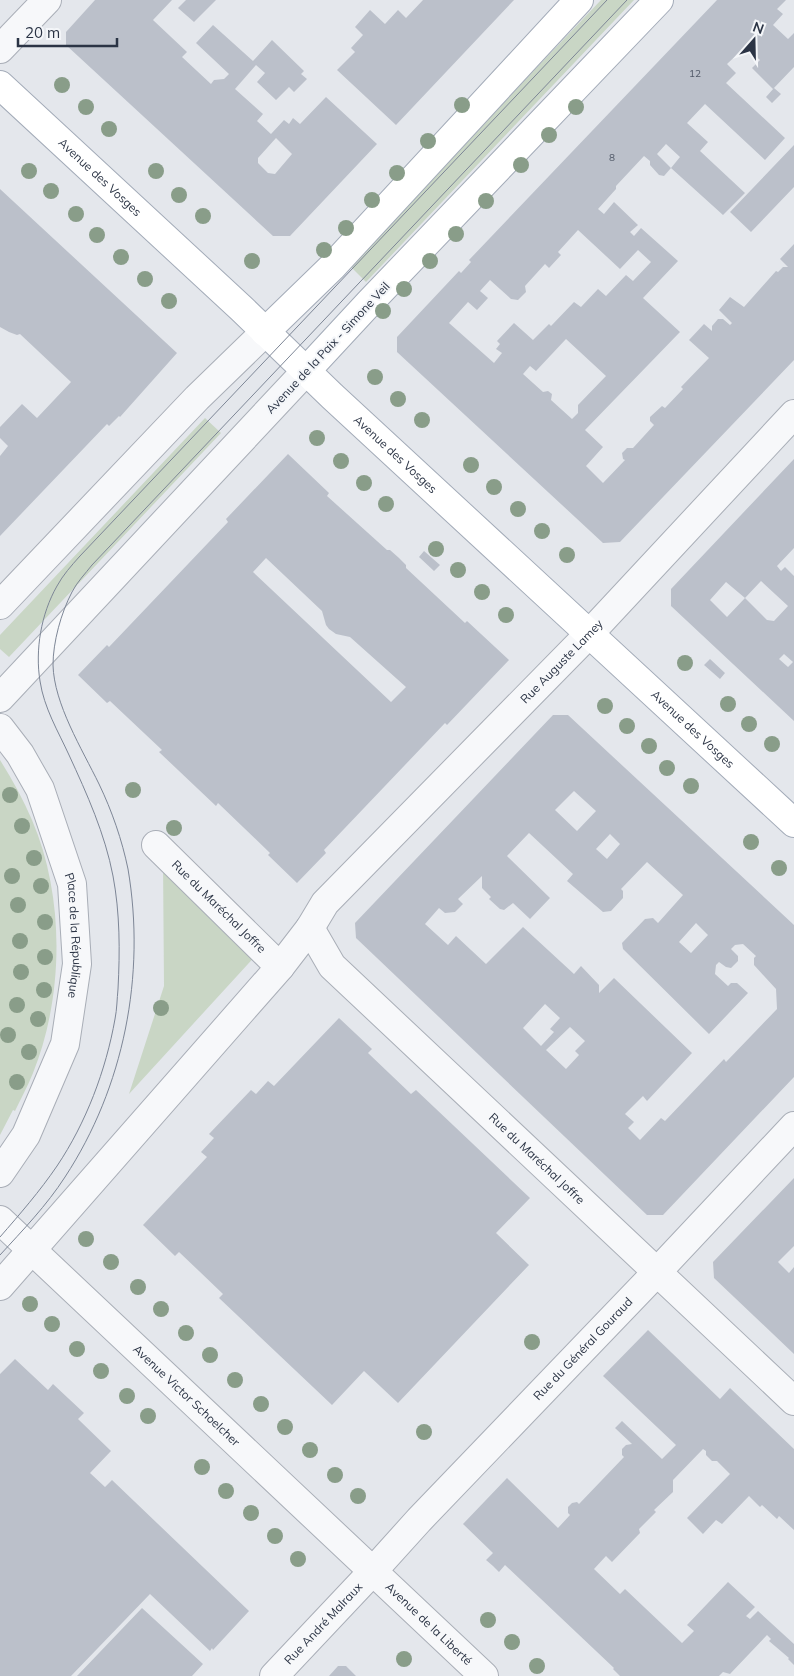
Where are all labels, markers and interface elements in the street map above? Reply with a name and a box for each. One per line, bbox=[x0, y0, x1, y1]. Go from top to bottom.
scale bar bbox=[18, 15, 116, 47]
north arrow bbox=[729, 15, 779, 65]
text: N bbox=[750, 18, 766, 38]
text: 20 m bbox=[25, 23, 60, 42]
house number: 12 bbox=[689, 67, 701, 80]
street label: Avenue des Vosges bbox=[55, 135, 145, 219]
house number: 8 bbox=[609, 151, 615, 164]
street label: Avenue de la Paix - Simone Veil bbox=[263, 279, 393, 417]
street label: Avenue des Vosges bbox=[351, 412, 440, 496]
street label: Rue Auguste Lamey bbox=[517, 616, 606, 706]
street label: Avenue des Vosges bbox=[648, 687, 738, 771]
street label: Rue du Maréchal Joffre bbox=[169, 857, 269, 956]
street label: Place de la République bbox=[62, 871, 85, 999]
street label: Rue du Maréchal Joffre bbox=[486, 1110, 588, 1207]
street label: Rue du Général Gouraud bbox=[530, 1294, 636, 1403]
street label: Avenue Victor Schoelcher bbox=[130, 1341, 244, 1450]
street label: Rue André Malraux bbox=[281, 1579, 366, 1667]
street label: Avenue de la Liberté bbox=[383, 1579, 476, 1668]

